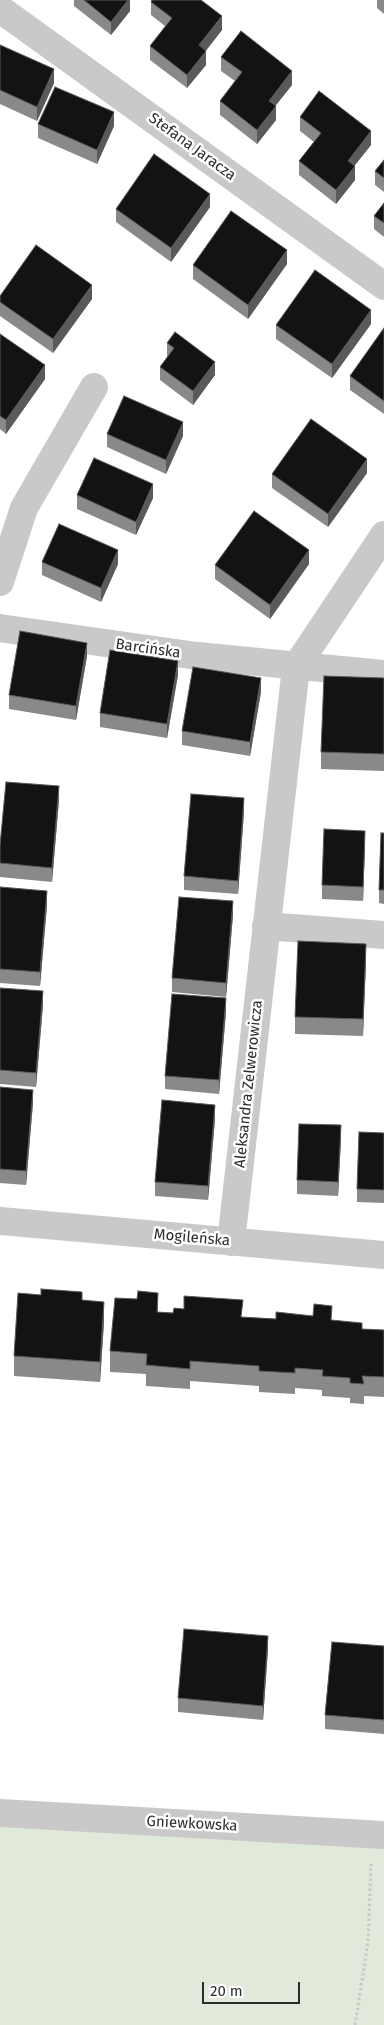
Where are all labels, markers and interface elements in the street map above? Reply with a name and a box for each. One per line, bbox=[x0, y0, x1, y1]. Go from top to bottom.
street label: Stefana Jaracza bbox=[145, 109, 239, 185]
street label: Barcińska bbox=[114, 636, 182, 662]
street label: Aleksandra Zelwerowicza bbox=[231, 999, 267, 1169]
street label: Mogileńska bbox=[153, 1226, 231, 1250]
street label: Gniewkowska bbox=[146, 1813, 238, 1835]
scale bar bbox=[204, 1972, 302, 2004]
text: 20 m bbox=[210, 1982, 243, 2000]

